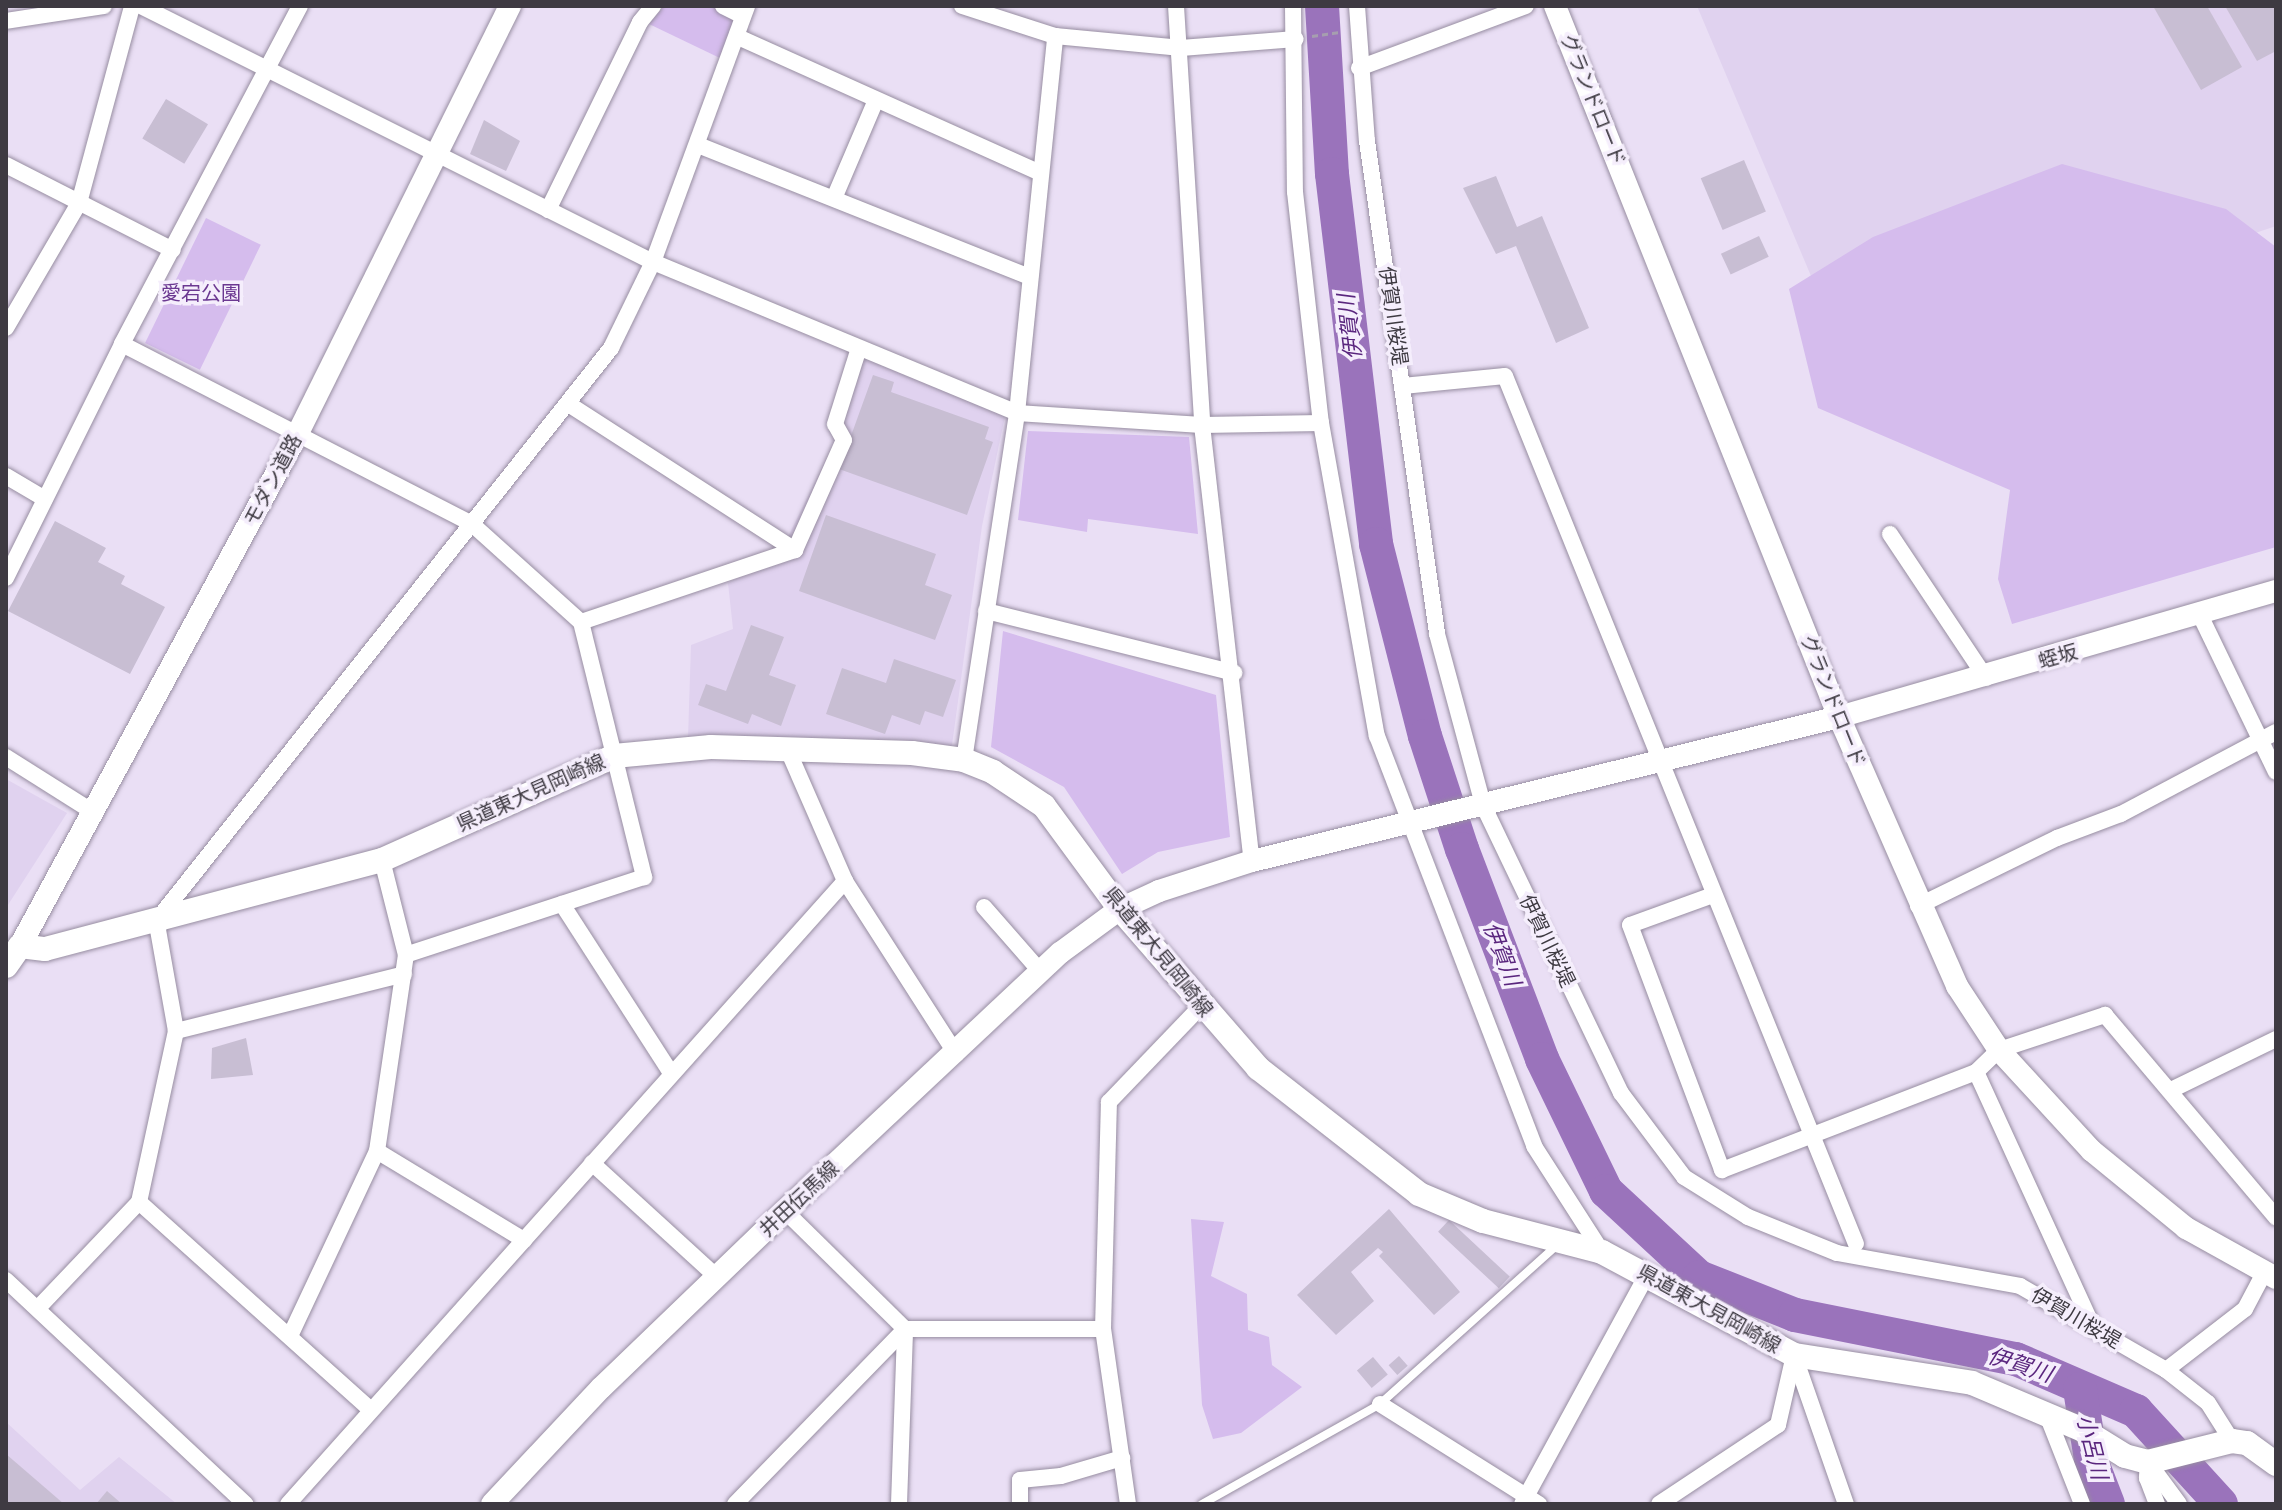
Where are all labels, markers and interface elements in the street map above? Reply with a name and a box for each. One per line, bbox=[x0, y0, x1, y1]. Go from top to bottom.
street label: グランドロード bbox=[1556, 31, 1630, 169]
street label: 伊賀川桜堤 bbox=[1374, 265, 1412, 367]
park label: 愛宕公園 bbox=[161, 281, 241, 305]
water label: 伊賀川 bbox=[1333, 293, 1367, 361]
street label: モダン道路 bbox=[239, 430, 307, 530]
street label: グランドロード bbox=[1796, 632, 1870, 770]
street label: 蛭坂 bbox=[2035, 640, 2081, 674]
street label: 県道東大見岡崎線 bbox=[453, 749, 609, 837]
street label: 県道東大見岡崎線 bbox=[1098, 882, 1218, 1022]
street label: 伊賀川桜堤 bbox=[1514, 891, 1580, 991]
water label: 伊賀川 bbox=[1478, 918, 1526, 990]
street label: 井田伝馬線 bbox=[754, 1156, 844, 1242]
street label: 県道東大見岡崎線 bbox=[1633, 1260, 1785, 1358]
street label: 伊賀川桜堤 bbox=[2027, 1283, 2125, 1353]
water label: 伊賀川 bbox=[1985, 1342, 2055, 1388]
water label: 小呂川 bbox=[2071, 1412, 2113, 1482]

